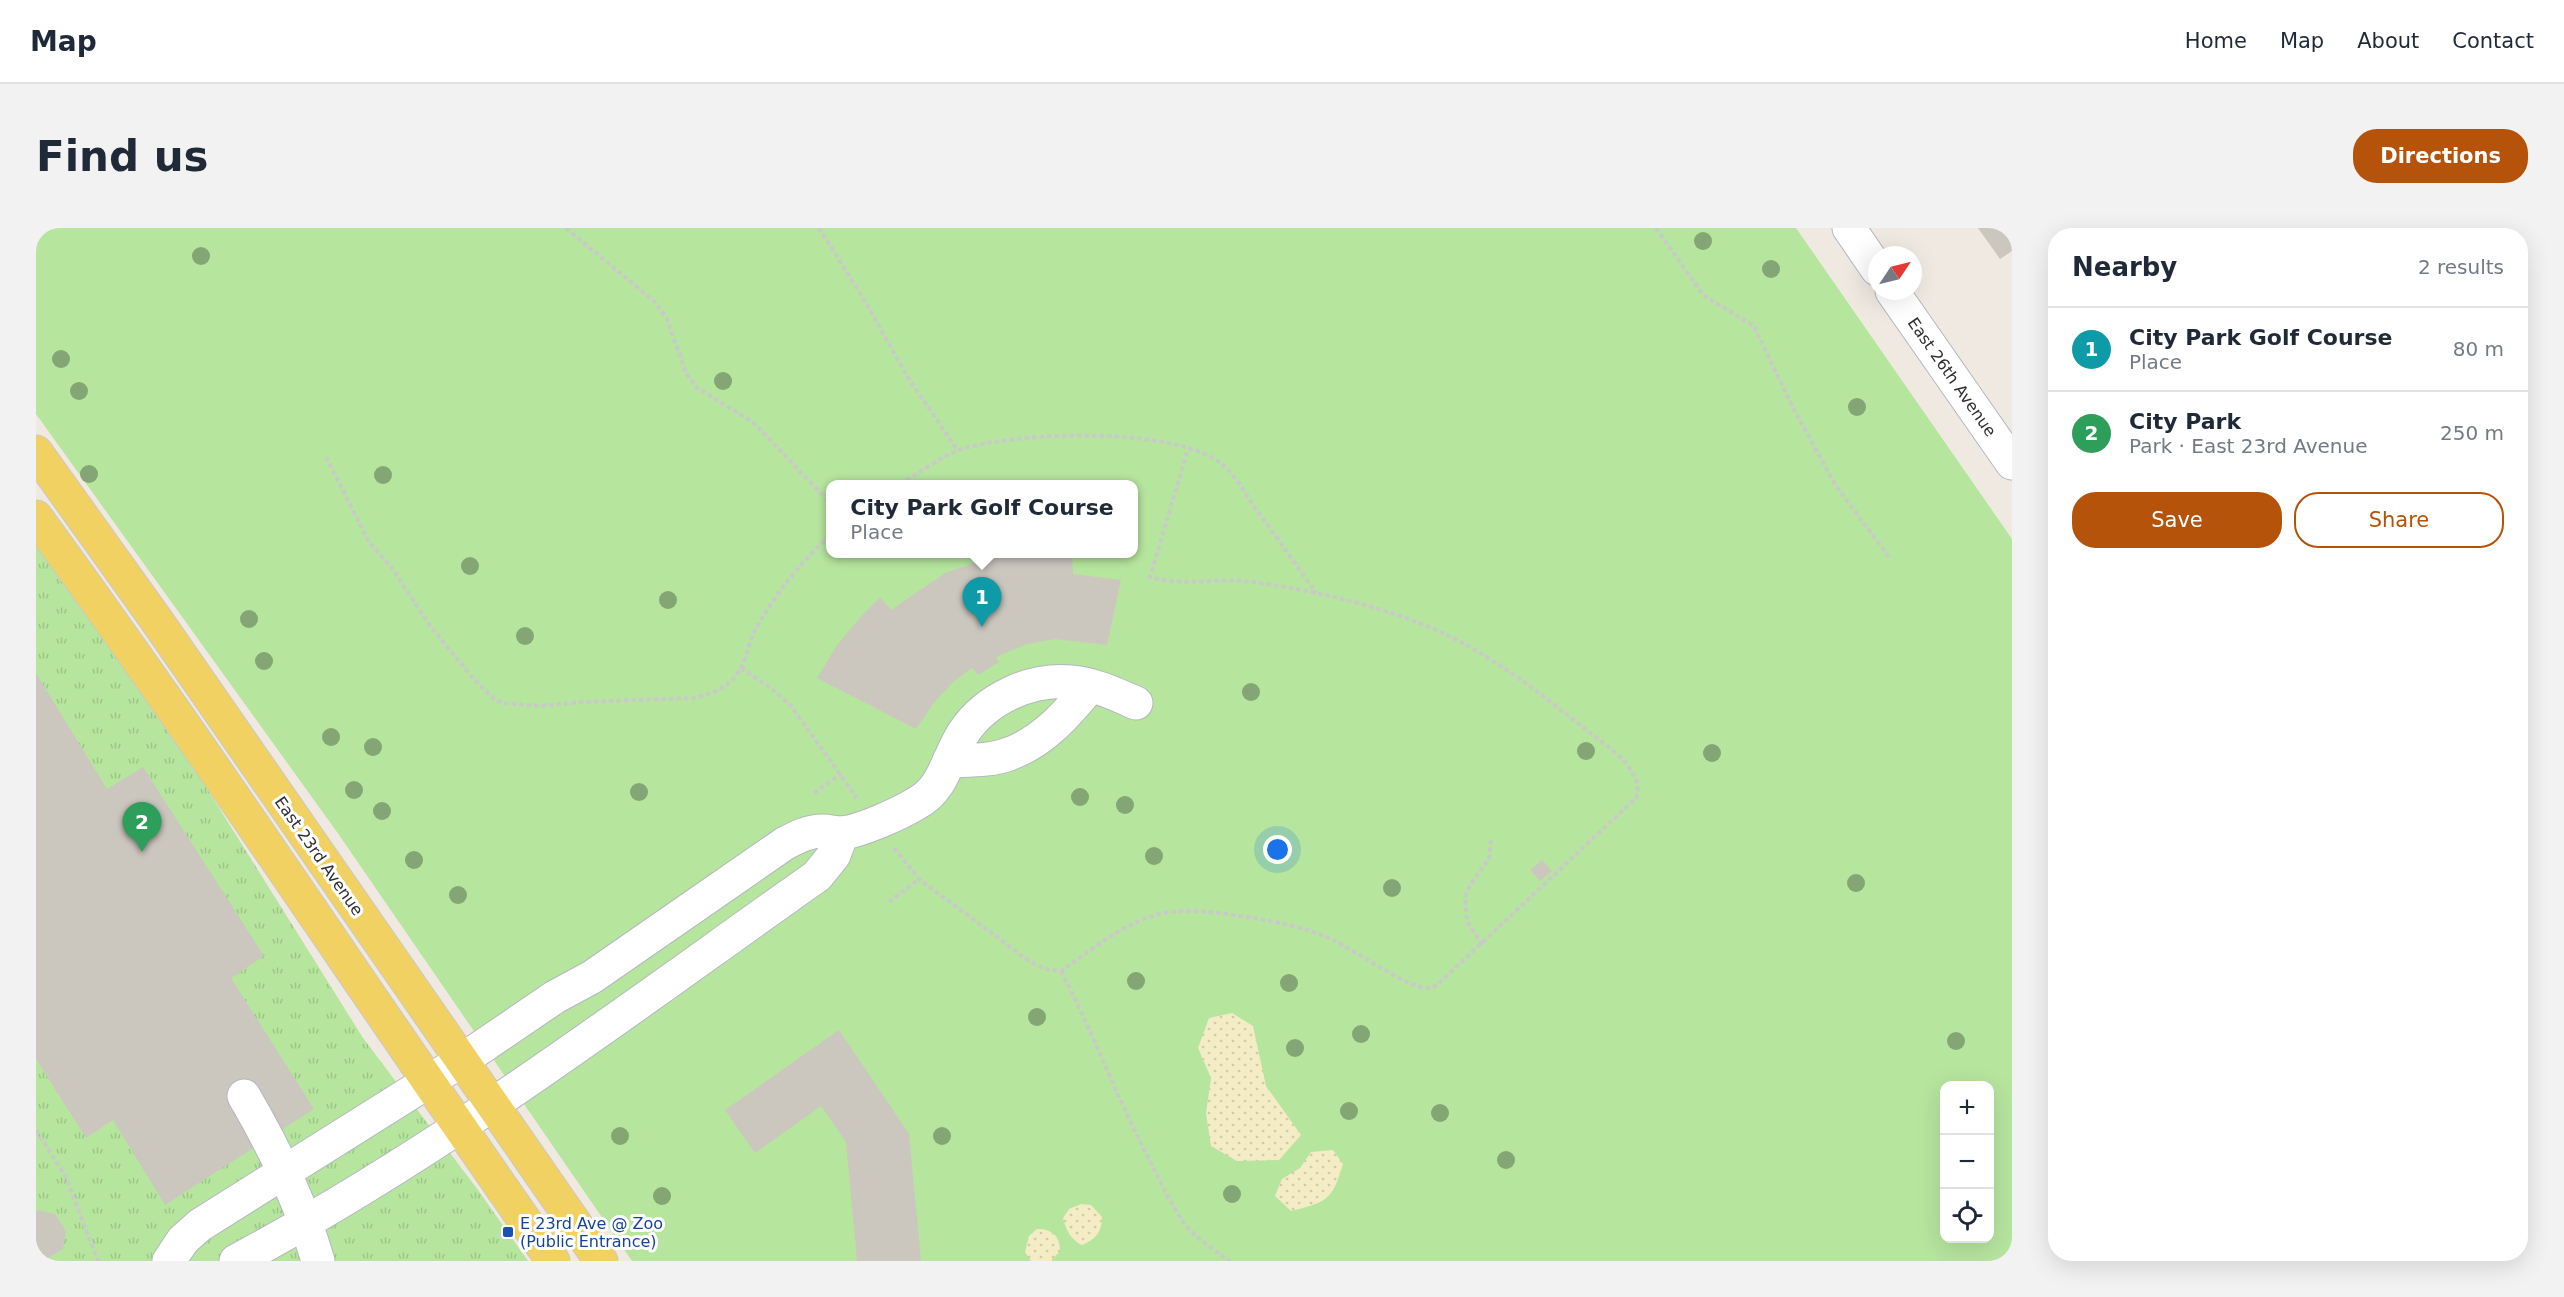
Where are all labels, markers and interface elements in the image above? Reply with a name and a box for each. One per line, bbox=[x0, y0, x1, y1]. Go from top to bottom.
text: Map bbox=[30, 25, 97, 58]
text: Home bbox=[2185, 29, 2247, 53]
text: Map bbox=[2280, 29, 2324, 53]
text: About bbox=[2357, 29, 2419, 53]
text: Contact bbox=[2452, 29, 2534, 53]
button: Directions bbox=[2353, 129, 2528, 183]
text: Find us bbox=[36, 132, 209, 181]
north arrow bbox=[1868, 246, 1922, 300]
text: Nearby bbox=[2072, 252, 2177, 282]
text: 2 results bbox=[2418, 255, 2504, 279]
street label: East 26th Avenue bbox=[1904, 314, 2000, 440]
text: City Park Golf Course bbox=[2129, 325, 2392, 350]
text: 1 bbox=[2085, 337, 2098, 361]
text: 80 m bbox=[2453, 337, 2504, 361]
text: Place bbox=[2129, 350, 2182, 374]
text: City Park bbox=[2129, 409, 2241, 434]
text: 2 bbox=[2085, 421, 2098, 445]
text: 250 m bbox=[2440, 421, 2504, 445]
text: Park · East 23rd Avenue bbox=[2129, 434, 2368, 458]
popup bbox=[826, 480, 1138, 558]
button: Save bbox=[2072, 492, 2282, 548]
button: Share bbox=[2294, 492, 2504, 548]
text: City Park Golf Course bbox=[850, 495, 1114, 520]
text: Place bbox=[850, 520, 903, 544]
pin: 1 bbox=[962, 578, 1002, 627]
street label: East 23rd Avenue bbox=[271, 793, 367, 919]
pin: 2 bbox=[122, 802, 162, 852]
your location bbox=[1263, 835, 1292, 864]
map controls bbox=[1940, 1081, 1994, 1243]
button: + bbox=[1940, 1081, 1994, 1135]
button: − bbox=[1940, 1135, 1994, 1189]
button: locate bbox=[1940, 1189, 1994, 1243]
place label: E 23rd Ave @ Zoo (Public Entrance) bbox=[520, 1214, 663, 1251]
marker: E 23rd Ave @ Zoo (Public Entrance) bbox=[501, 1225, 515, 1239]

